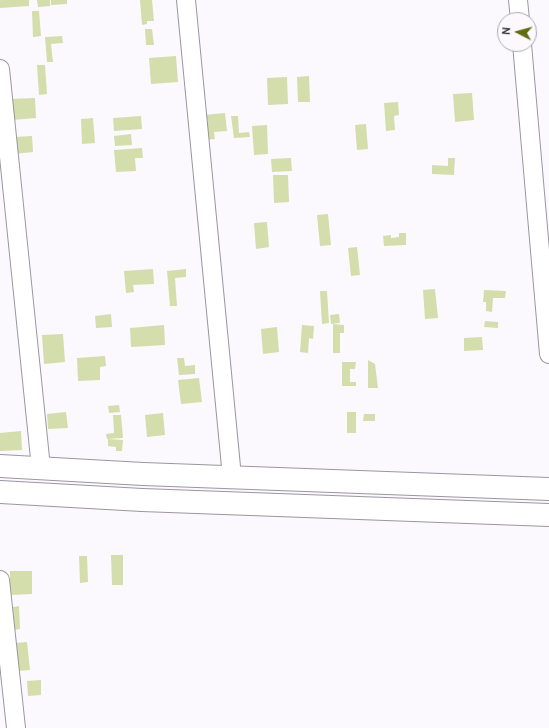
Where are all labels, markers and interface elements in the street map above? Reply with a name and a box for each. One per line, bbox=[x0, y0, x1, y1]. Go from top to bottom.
north arrow bbox=[497, 12, 537, 52]
text: N bbox=[499, 26, 513, 35]

